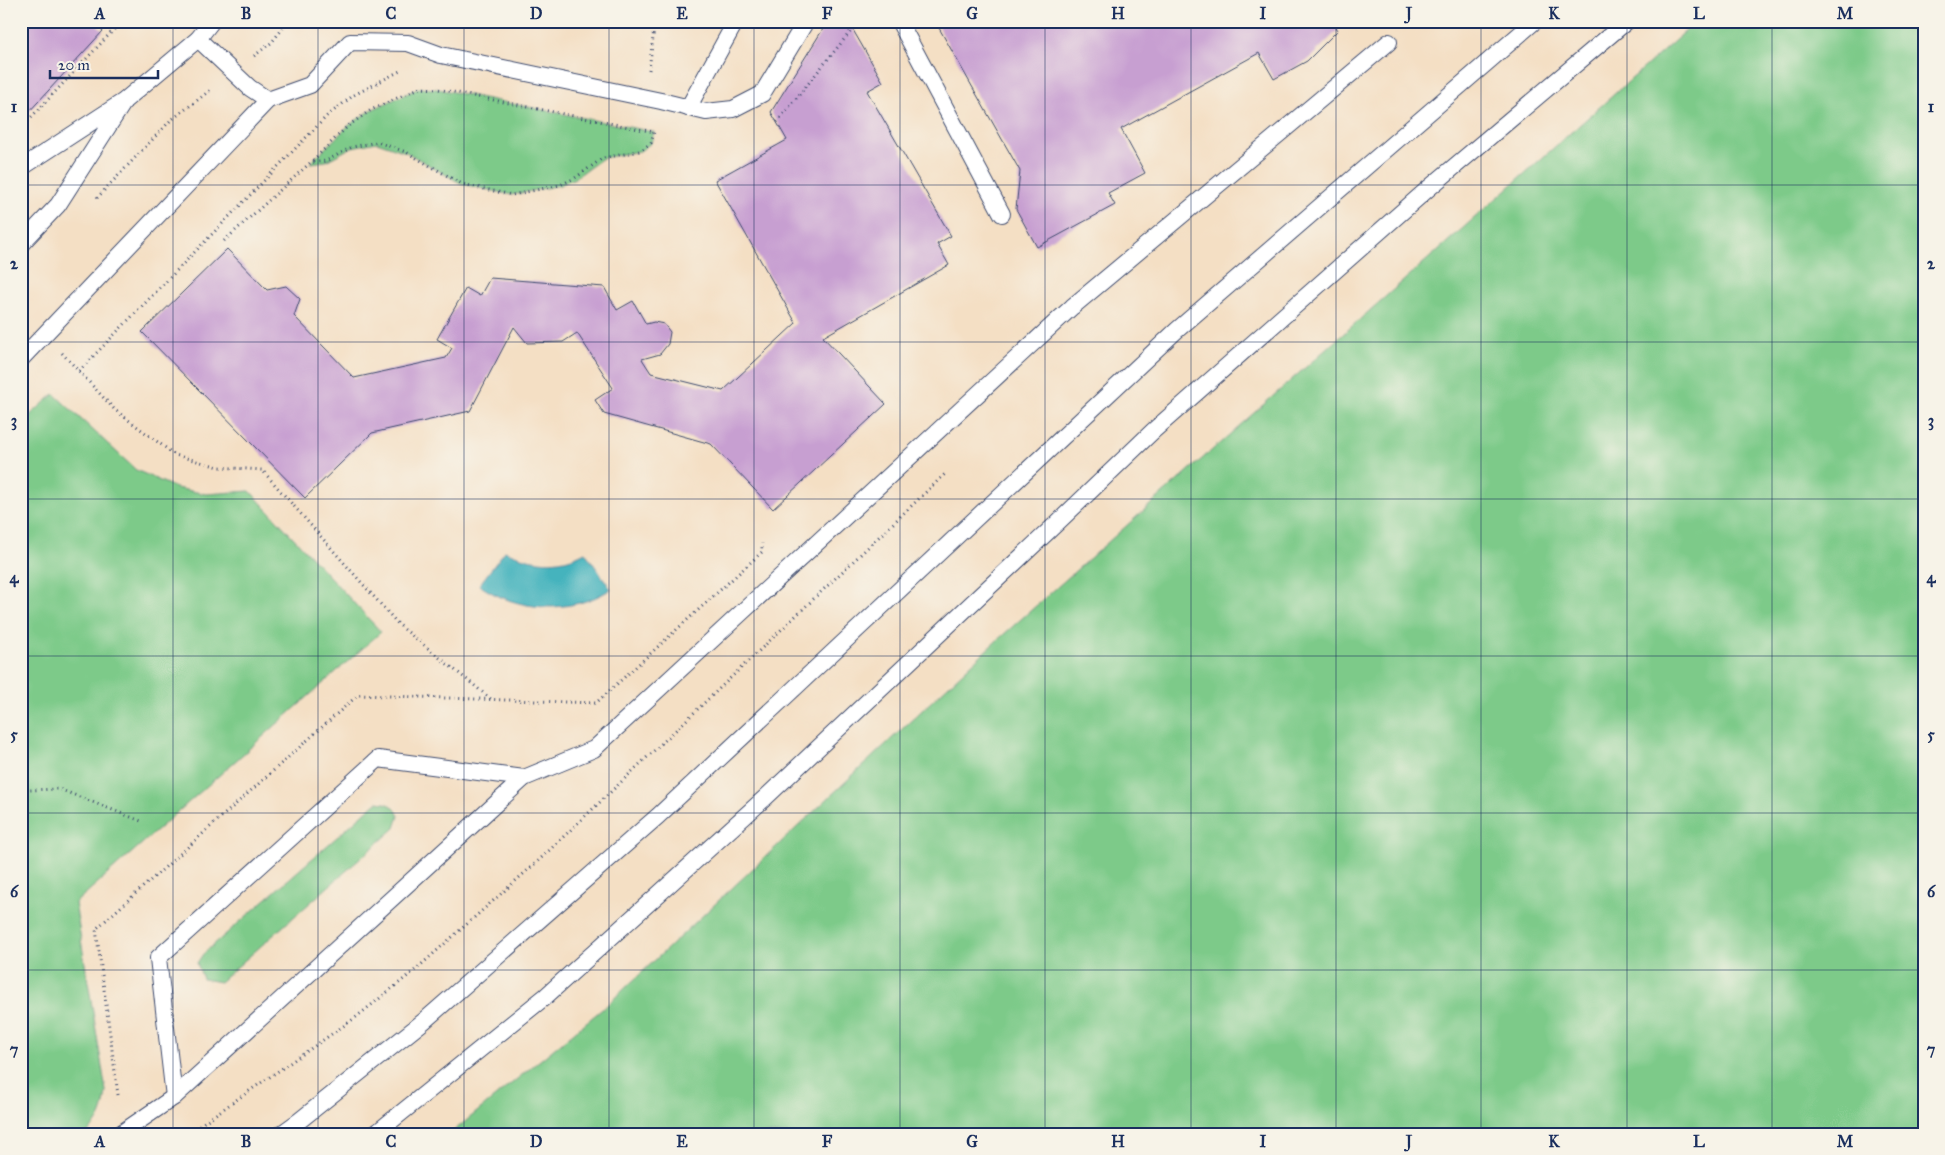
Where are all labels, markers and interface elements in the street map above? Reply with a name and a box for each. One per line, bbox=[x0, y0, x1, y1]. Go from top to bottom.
text: A bbox=[94, 4, 106, 23]
text: B bbox=[241, 4, 251, 23]
text: C bbox=[386, 4, 397, 23]
text: D bbox=[530, 4, 543, 23]
text: E bbox=[676, 4, 688, 23]
text: F bbox=[822, 4, 833, 23]
text: G bbox=[966, 4, 978, 23]
text: H bbox=[1111, 4, 1125, 23]
text: I bbox=[1260, 4, 1267, 23]
text: J bbox=[1404, 4, 1413, 24]
text: K bbox=[1548, 4, 1560, 23]
text: L bbox=[1693, 4, 1705, 23]
text: M bbox=[1837, 4, 1854, 23]
scale bar bbox=[50, 48, 158, 80]
text: 20 m bbox=[58, 56, 90, 74]
text: 1 bbox=[11, 97, 18, 116]
text: 1 bbox=[1928, 97, 1935, 116]
text: 2 bbox=[10, 254, 19, 273]
text: 2 bbox=[1927, 254, 1936, 273]
text: 3 bbox=[11, 411, 17, 431]
text: 3 bbox=[1928, 411, 1934, 431]
text: 4 bbox=[10, 568, 20, 588]
text: 4 bbox=[1927, 568, 1937, 588]
text: 5 bbox=[10, 725, 18, 744]
text: 5 bbox=[1927, 725, 1935, 744]
text: 6 bbox=[10, 882, 19, 901]
text: 6 bbox=[1927, 882, 1936, 901]
text: 7 bbox=[10, 1040, 19, 1059]
text: 7 bbox=[1927, 1040, 1936, 1059]
text: A bbox=[94, 1132, 106, 1151]
text: B bbox=[241, 1132, 251, 1151]
text: C bbox=[386, 1132, 397, 1151]
text: D bbox=[530, 1132, 543, 1151]
text: E bbox=[676, 1132, 688, 1151]
text: F bbox=[822, 1132, 833, 1151]
text: G bbox=[966, 1132, 978, 1151]
text: H bbox=[1111, 1132, 1125, 1151]
text: I bbox=[1260, 1132, 1267, 1151]
text: J bbox=[1404, 1132, 1413, 1152]
text: K bbox=[1548, 1132, 1560, 1151]
text: L bbox=[1693, 1132, 1705, 1151]
text: M bbox=[1837, 1132, 1854, 1151]

